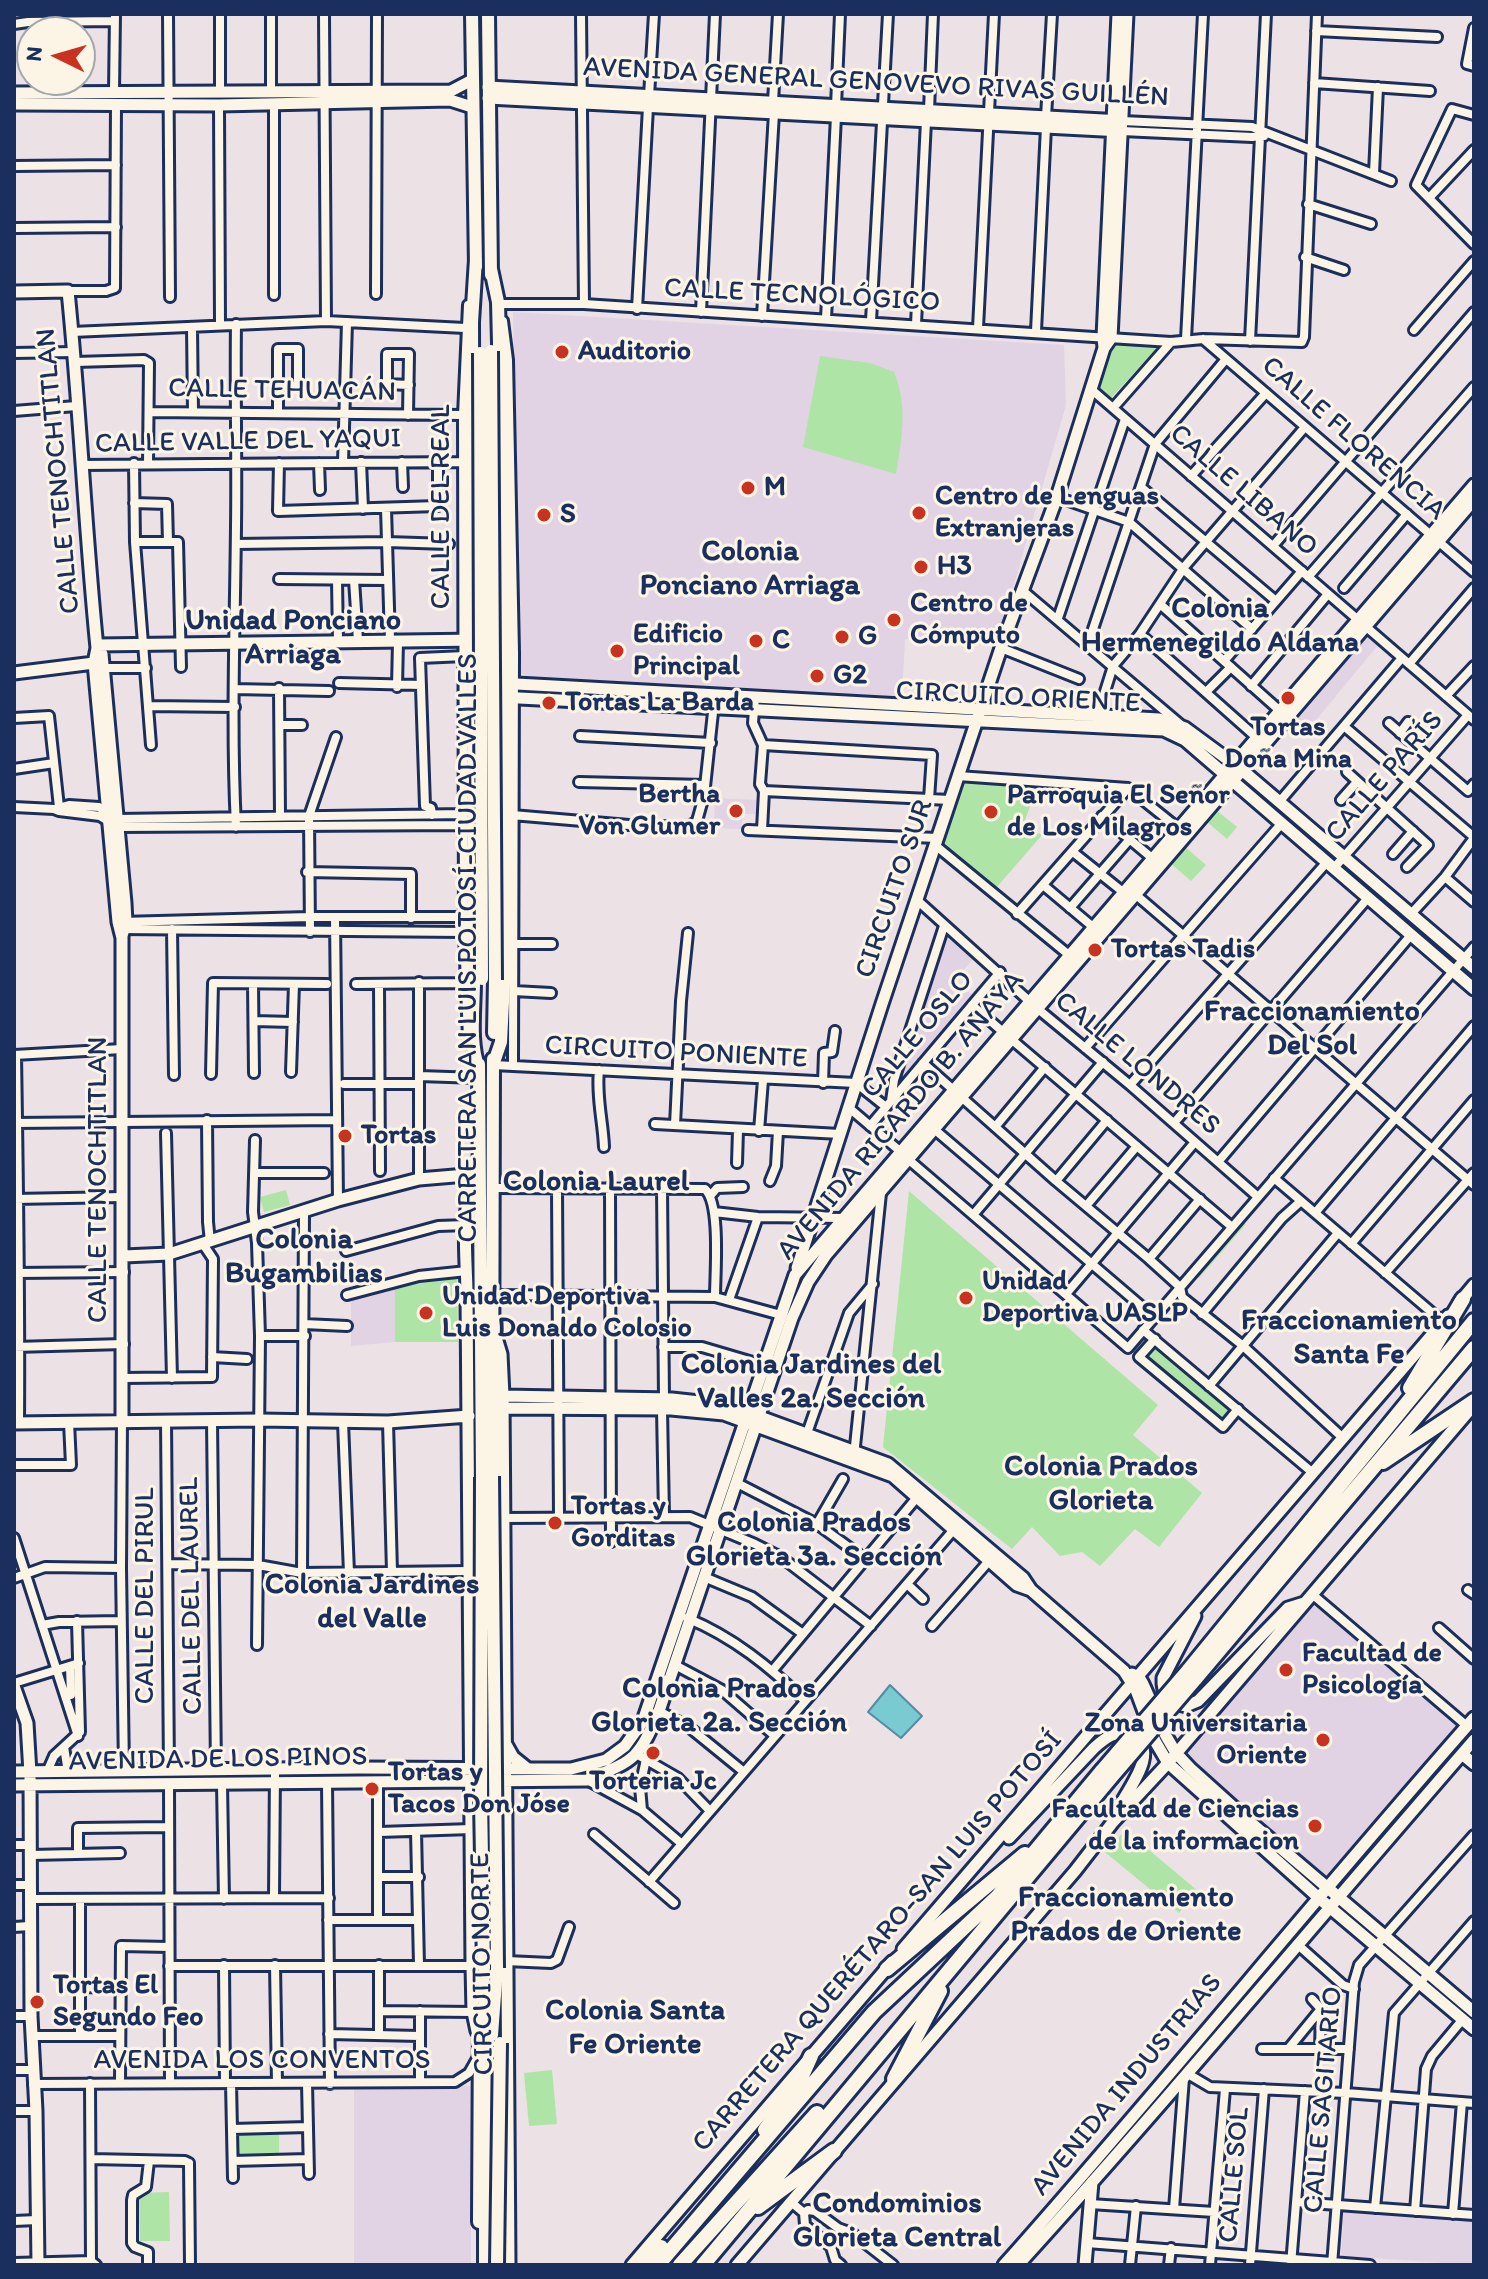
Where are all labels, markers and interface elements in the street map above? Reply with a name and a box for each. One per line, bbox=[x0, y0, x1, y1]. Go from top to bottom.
north arrow bbox=[16, 16, 96, 96]
text: N bbox=[19, 45, 48, 63]
street label: AVENIDA GENERAL GENOVEVO RIVAS GUILLÉN bbox=[582, 51, 1170, 115]
street label: CALLE TECNOLÓGICO bbox=[663, 272, 941, 320]
street label: CALLE TENOCHTITLAN bbox=[30, 327, 88, 615]
place label: Auditorio bbox=[578, 335, 691, 369]
marker: Auditorio bbox=[553, 343, 571, 361]
street label: CALLE FLORENCIA bbox=[1254, 350, 1452, 528]
street label: CALLE TEHUACÁN bbox=[168, 372, 396, 410]
street label: CALLE DEL REAL bbox=[425, 404, 459, 610]
street label: CALLE LIBANO bbox=[1162, 417, 1324, 565]
street label: CALLE VALLE DEL YAQUI bbox=[95, 423, 401, 461]
place label: M bbox=[764, 471, 786, 505]
marker: M bbox=[739, 479, 757, 497]
place label: Centro de Lenguas Extranjeras bbox=[935, 480, 1159, 546]
place label: S bbox=[560, 498, 576, 532]
marker: Centro de Lenguas Extranjeras bbox=[910, 504, 928, 522]
marker: S bbox=[535, 506, 553, 524]
district label: Colonia Ponciano Arriaga bbox=[640, 534, 860, 604]
place label: H3 bbox=[937, 550, 972, 584]
marker: H3 bbox=[912, 558, 930, 576]
place label: Centro de Cómputo bbox=[910, 587, 1028, 653]
district label: Colonia Hermenegildo Aldana bbox=[1081, 591, 1359, 662]
district label: Unidad Ponciano Arriaga bbox=[185, 603, 401, 674]
marker: Centro de Cómputo bbox=[885, 611, 903, 629]
place label: Edificio Principal bbox=[633, 618, 740, 684]
place label: G bbox=[858, 620, 877, 654]
place label: C bbox=[772, 624, 790, 658]
marker: G bbox=[833, 628, 851, 646]
marker: C bbox=[747, 632, 765, 650]
marker: Edificio Principal bbox=[608, 642, 626, 660]
street label: CARRETERA SAN LUIS POTOSÍ-CIUDAD VALLES bbox=[452, 653, 486, 1243]
place label: G2 bbox=[833, 659, 867, 693]
marker: G2 bbox=[808, 667, 826, 685]
street label: CIRCUITO ORIENTE bbox=[895, 675, 1141, 721]
place label: Tortas La Barda bbox=[565, 686, 754, 720]
marker: Tortas Doña Mina bbox=[1279, 689, 1297, 707]
marker: Tortas La Barda bbox=[540, 694, 558, 712]
street label: CALLE PARÍS bbox=[1319, 705, 1451, 849]
place label: Tortas Doña Mina bbox=[1224, 711, 1352, 777]
place label: Bertha Von Glumer bbox=[579, 778, 720, 844]
place label: Parroquia El Señor de Los Milagros bbox=[1007, 779, 1230, 845]
street label: CIRCUITO SUR bbox=[849, 795, 941, 983]
marker: Bertha Von Glumer bbox=[727, 802, 745, 820]
marker: Parroquia El Señor de Los Milagros bbox=[982, 803, 1000, 821]
place label: Tortas Tadis bbox=[1111, 933, 1255, 967]
marker: Tortas Tadis bbox=[1086, 941, 1104, 959]
street label: CALLE OSLO bbox=[855, 964, 981, 1106]
street label: AVENIDA RICARDO B. ANAYA bbox=[770, 965, 1032, 1267]
street label: CALLE LONDRES bbox=[1047, 985, 1227, 1143]
district label: Fraccionamiento Del Sol bbox=[1204, 994, 1420, 1064]
street label: CIRCUITO PONIENTE bbox=[544, 1029, 808, 1077]
street label: CALLE TENOCHTITLAN bbox=[82, 1037, 116, 1323]
place label: Tortas bbox=[361, 1119, 436, 1153]
marker: Tortas bbox=[336, 1127, 354, 1145]
district label: Colonia Laurel bbox=[503, 1164, 689, 1200]
district label: Colonia Bugambilias bbox=[225, 1222, 383, 1292]
place label: Unidad Deportiva UASLP bbox=[982, 1265, 1188, 1331]
place label: Unidad Deportiva Luis Donaldo Colosio bbox=[442, 1280, 692, 1346]
marker: Unidad Deportiva UASLP bbox=[957, 1289, 975, 1307]
district label: Fraccionamiento Santa Fe bbox=[1241, 1303, 1457, 1374]
marker: Unidad Deportiva Luis Donaldo Colosio bbox=[417, 1304, 435, 1322]
district label: Colonia Jardines del Valles 2a. Sección bbox=[681, 1347, 941, 1418]
district label: Colonia Prados Glorieta bbox=[1004, 1449, 1198, 1520]
street label: CALLE DEL LAUREL bbox=[173, 1477, 211, 1715]
street label: CALLE DEL PIRUL bbox=[129, 1487, 163, 1705]
place label: Tortas y Gorditas bbox=[571, 1490, 675, 1556]
district label: Colonia Prados Glorieta 3a. Sección bbox=[686, 1505, 942, 1576]
marker: Tortas y Gorditas bbox=[546, 1514, 564, 1532]
district label: Colonia Jardines del Valle bbox=[265, 1567, 479, 1638]
place label: Facultad de Psicología bbox=[1302, 1637, 1442, 1703]
marker: Facultad de Psicología bbox=[1277, 1661, 1295, 1679]
district label: Colonia Prados Glorieta 2a. Sección bbox=[591, 1671, 847, 1742]
place label: Zona Universitaria Oriente bbox=[1084, 1707, 1307, 1773]
street label: CARRETERA QUERÉTARO-SAN LUIS POTOSÍ bbox=[686, 1725, 1070, 2159]
marker: Zona Universitaria Oriente bbox=[1314, 1731, 1332, 1749]
street label: AVENIDA DE LOS PINOS bbox=[68, 1741, 368, 1779]
marker: Torteria Jc bbox=[644, 1744, 662, 1762]
place label: Tortas y Tacos Don Jóse bbox=[388, 1756, 570, 1822]
place label: Torteria Jc bbox=[589, 1765, 717, 1799]
marker: Tortas y Tacos Don Jóse bbox=[363, 1780, 381, 1798]
place label: Facultad de Ciencias de la informacion bbox=[1052, 1793, 1299, 1859]
marker: Facultad de Ciencias de la informacion bbox=[1306, 1817, 1324, 1835]
street label: CIRCUITO NORTE bbox=[464, 1852, 502, 2076]
district label: Fraccionamiento Prados de Oriente bbox=[1011, 1880, 1241, 1950]
street label: AVENIDA INDUSTRIAS bbox=[1024, 1967, 1230, 2203]
place label: Tortas El Segundo Feo bbox=[53, 1969, 203, 2035]
street label: CALLE SAGITARIO bbox=[1297, 1985, 1351, 2215]
marker: Tortas El Segundo Feo bbox=[28, 1993, 46, 2011]
district label: Colonia Santa Fe Oriente bbox=[545, 1993, 725, 2064]
street label: AVENIDA LOS CONVENTOS bbox=[93, 2044, 431, 2078]
street label: CALLE SOL bbox=[1212, 2106, 1258, 2244]
district label: Condominios Glorieta Central bbox=[793, 2186, 1001, 2256]

